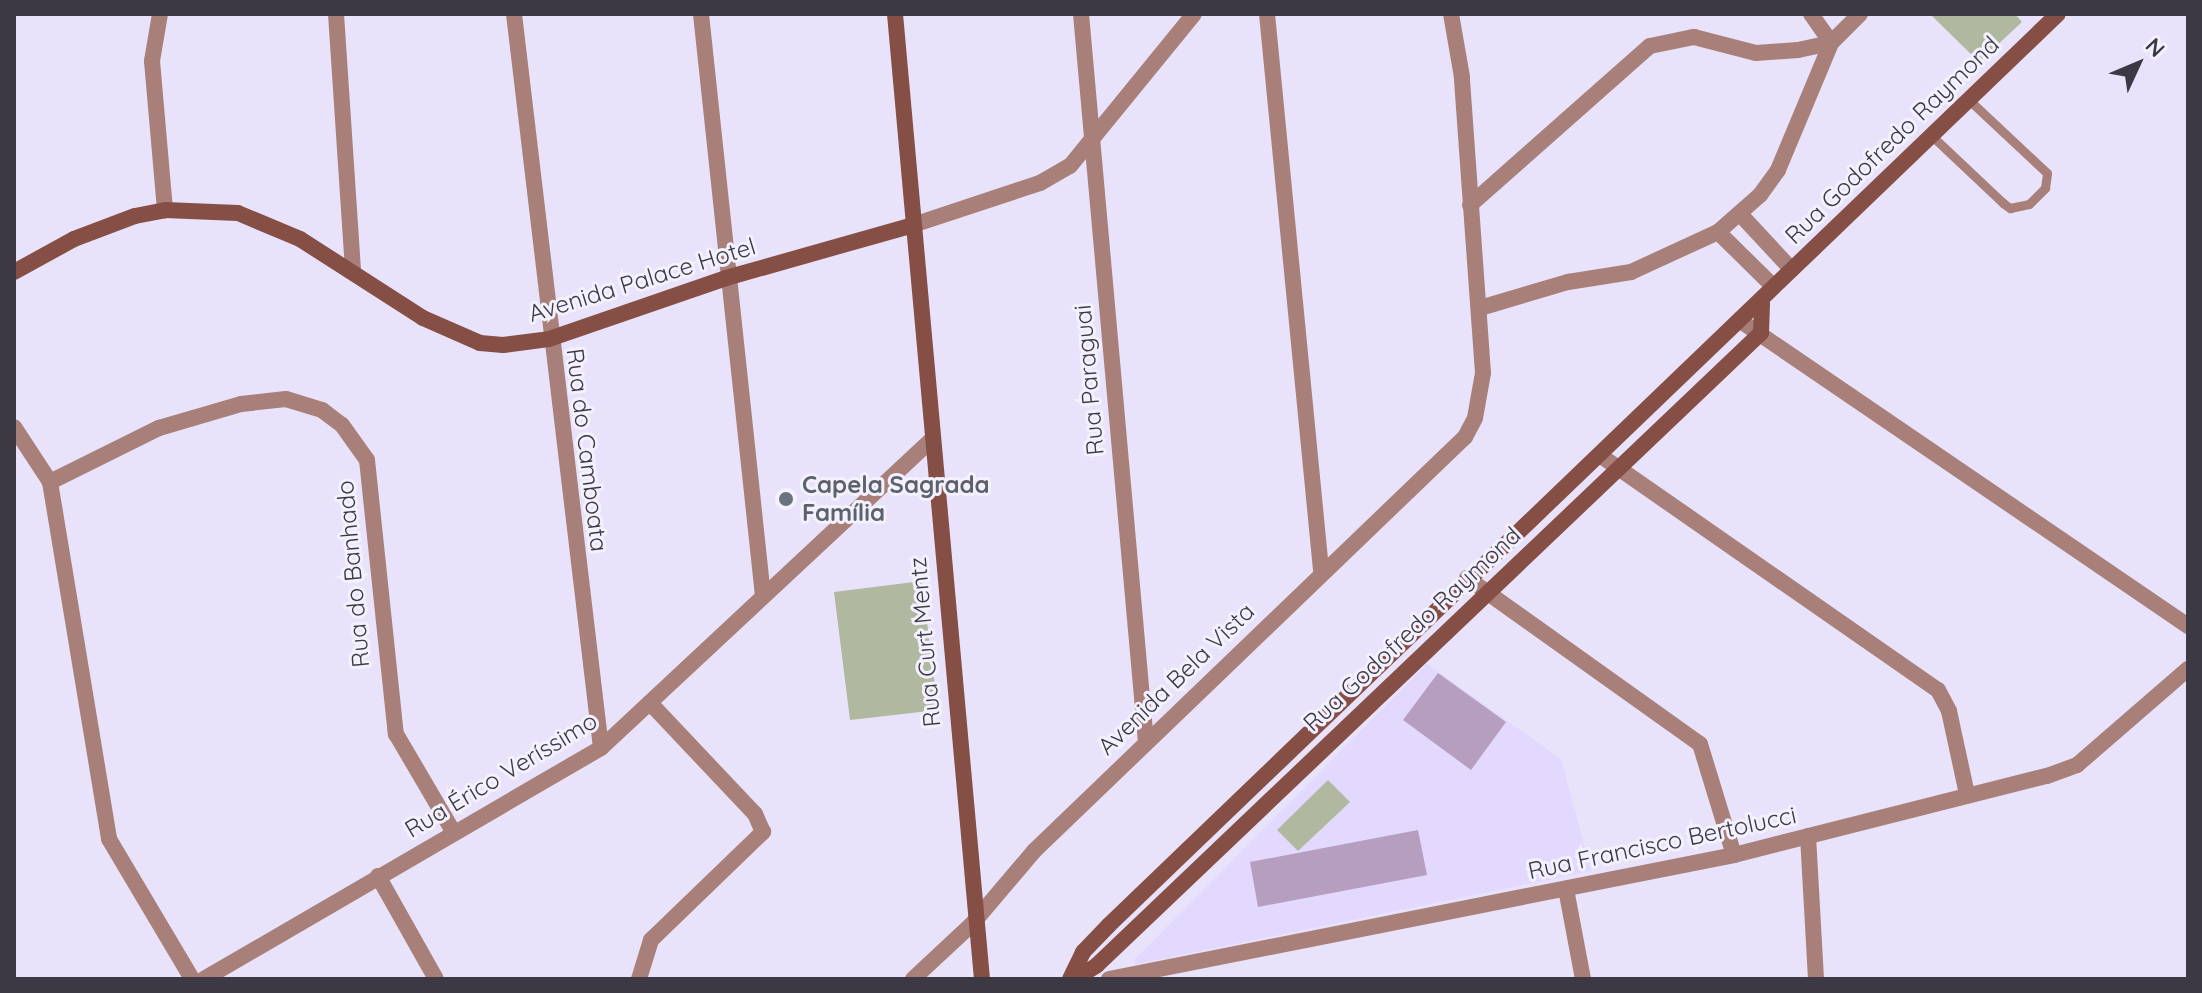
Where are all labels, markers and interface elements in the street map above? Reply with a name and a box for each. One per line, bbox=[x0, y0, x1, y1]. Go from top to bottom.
north arrow bbox=[2098, 24, 2178, 104]
street label: Rua Godofredo Raymond bbox=[1779, 30, 2005, 250]
text: N bbox=[2140, 32, 2171, 63]
street label: Avenida Palace Hotel bbox=[525, 232, 759, 328]
street label: Rua Paraguai bbox=[1068, 304, 1110, 456]
street label: Rua do Camboata bbox=[560, 347, 614, 553]
place label: Capela Sagrada Família bbox=[802, 471, 990, 527]
street label: Rua do Banhado bbox=[330, 479, 376, 669]
marker: Capela Sagrada Família bbox=[777, 490, 795, 508]
street label: Rua Godofredo Raymond bbox=[1297, 521, 1527, 737]
street label: Rua Curt Mentz bbox=[903, 556, 947, 728]
street label: Avenida Bela Vista bbox=[1092, 597, 1260, 761]
street label: Rua Érico Veríssimo bbox=[400, 706, 602, 844]
street label: Rua Francisco Bertolucci bbox=[1525, 800, 1799, 886]

